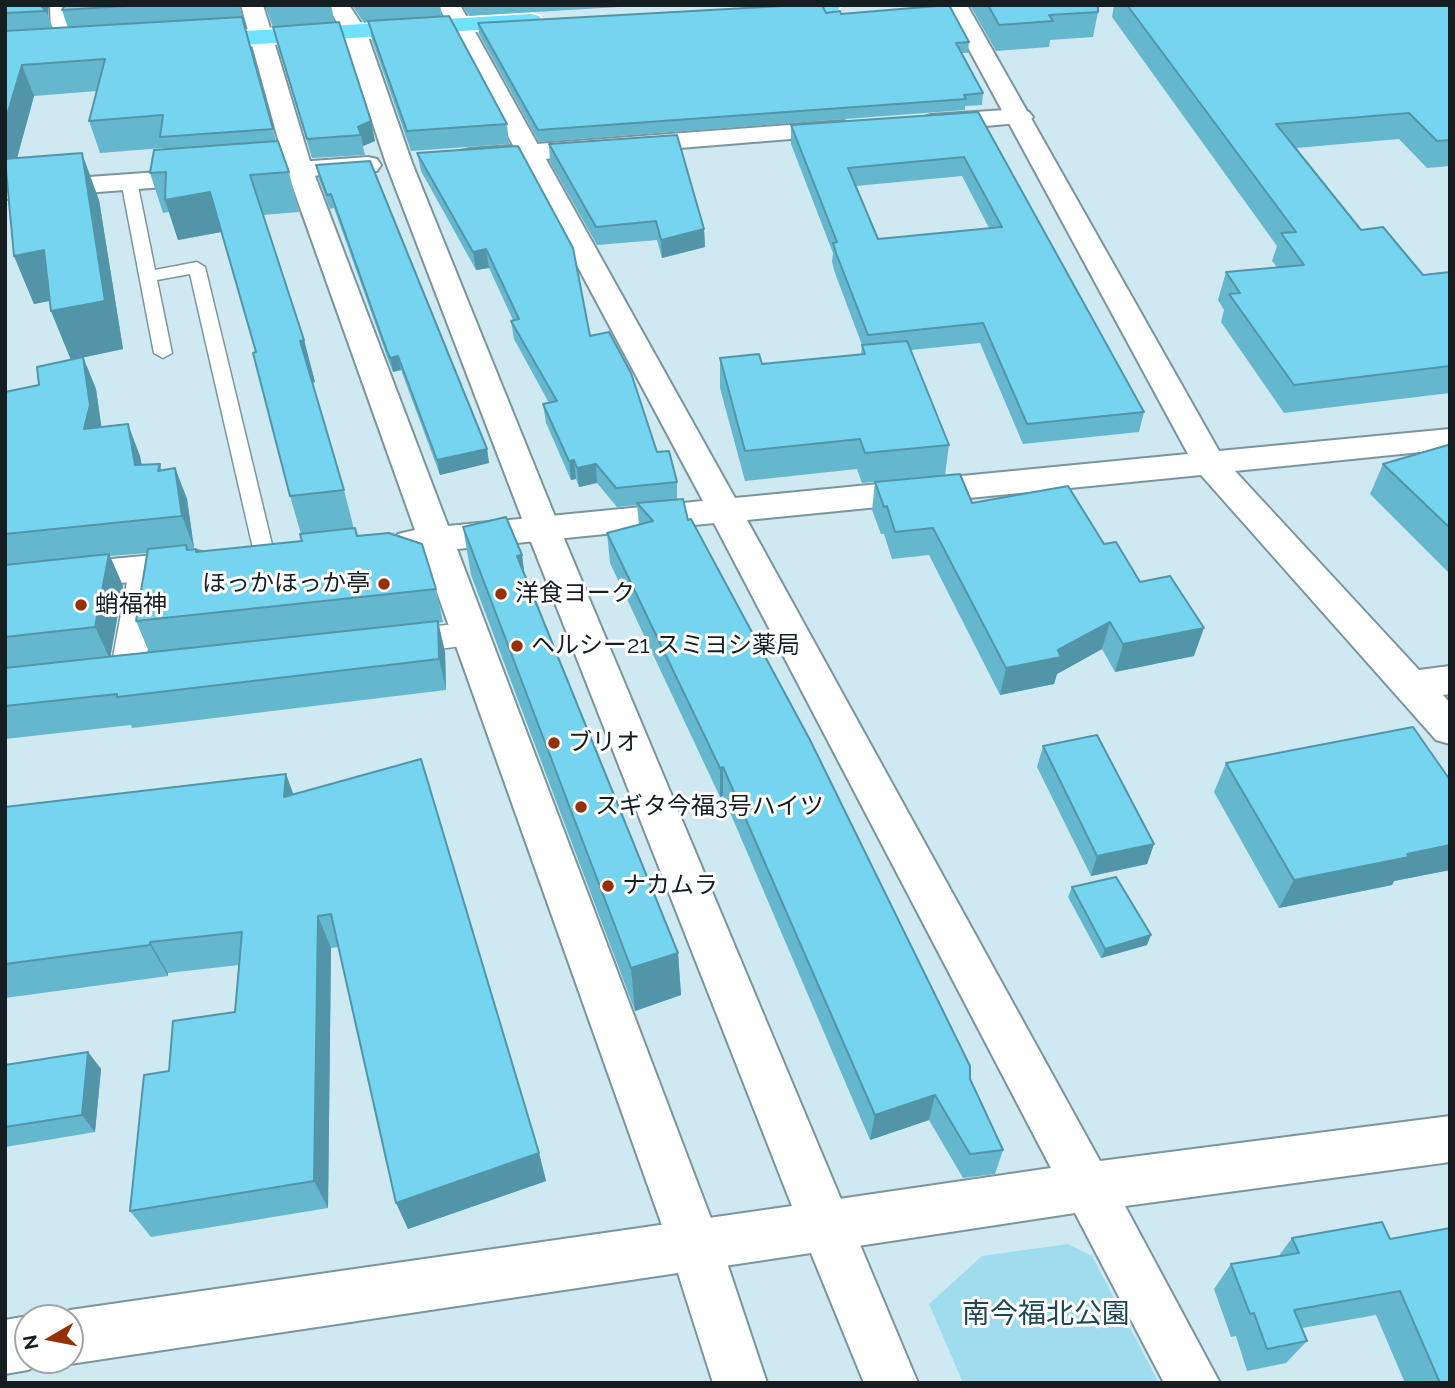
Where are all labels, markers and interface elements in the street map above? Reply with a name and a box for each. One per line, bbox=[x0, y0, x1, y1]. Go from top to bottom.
place label: ほっかほっか亭 bbox=[202, 570, 370, 598]
marker: ほっかほっか亭 bbox=[376, 576, 392, 592]
place label: 洋食ヨーク bbox=[515, 580, 635, 608]
marker: 洋食ヨーク bbox=[493, 586, 509, 602]
place label: 蛸福神 bbox=[95, 591, 167, 619]
marker: 蛸福神 bbox=[73, 597, 89, 613]
place label: ヘルシー21 スミヨシ薬局 bbox=[531, 632, 800, 660]
marker: ヘルシー21 スミヨシ薬局 bbox=[509, 638, 525, 654]
place label: ブリオ bbox=[568, 729, 640, 757]
marker: ブリオ bbox=[546, 735, 562, 751]
place label: スギタ今福3号ハイツ bbox=[595, 793, 824, 821]
marker: スギタ今福3号ハイツ bbox=[573, 799, 589, 815]
place label: ナカムラ bbox=[622, 872, 718, 900]
marker: ナカムラ bbox=[600, 878, 616, 894]
park label: 南今福北公園 bbox=[962, 1298, 1130, 1332]
north arrow bbox=[14, 1304, 84, 1374]
text: N bbox=[18, 1333, 42, 1351]

